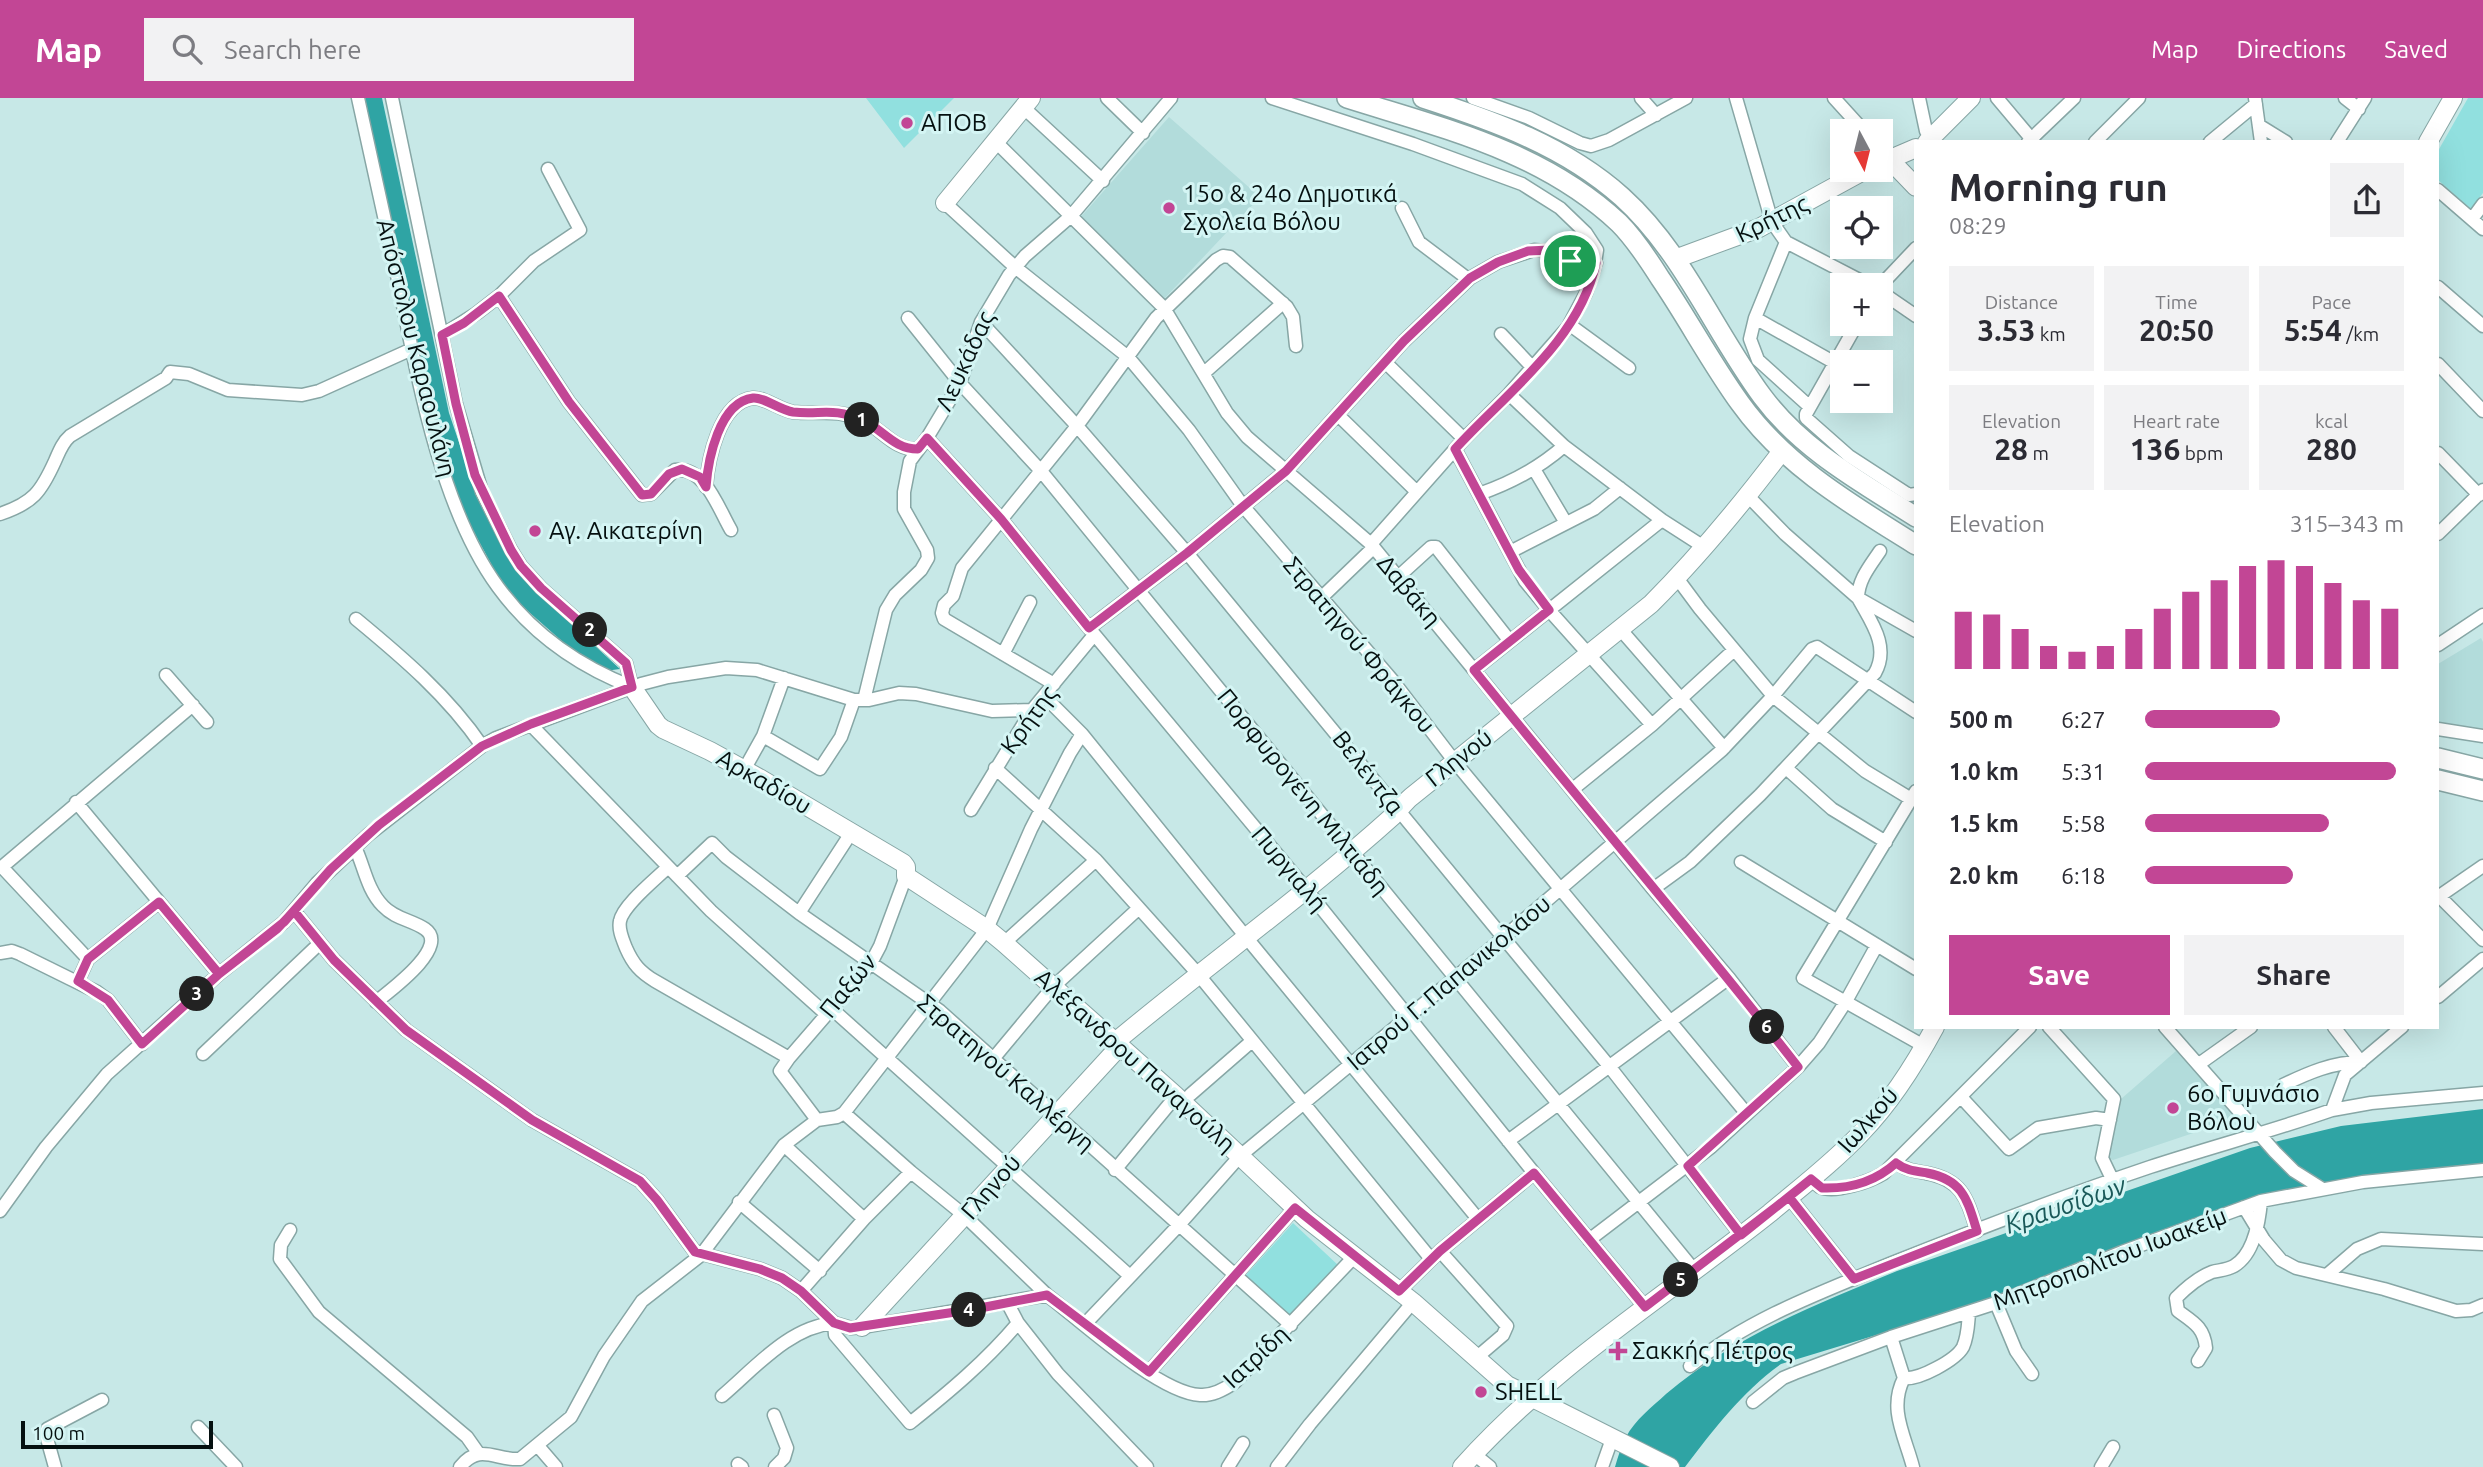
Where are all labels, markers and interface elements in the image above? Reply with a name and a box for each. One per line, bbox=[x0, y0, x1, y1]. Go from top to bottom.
search box bbox=[144, 18, 634, 81]
icon: search bbox=[168, 30, 206, 68]
text: Map bbox=[35, 31, 102, 68]
text: Search here bbox=[224, 35, 362, 64]
text: Map bbox=[2151, 36, 2198, 63]
text: Directions bbox=[2236, 36, 2346, 63]
text: Saved bbox=[2384, 36, 2448, 63]
place label: ΑΠΟΒ bbox=[921, 109, 987, 136]
marker: ΑΠΟΒ bbox=[899, 115, 915, 131]
north arrow bbox=[1830, 119, 1894, 182]
map controls bbox=[1830, 119, 1893, 413]
button: share bbox=[2330, 163, 2404, 237]
text: Morning run bbox=[1949, 166, 2168, 208]
place label: 15ο & 24ο Δημοτικά Σχολεία Βόλου bbox=[1183, 180, 1397, 235]
street label: Κρήτης bbox=[1731, 189, 1813, 248]
button: locate bbox=[1830, 196, 1893, 259]
marker: 15ο & 24ο Δημοτικά Σχολεία Βόλου bbox=[1161, 200, 1177, 216]
text: 08:29 bbox=[1949, 213, 2007, 238]
street label: Απόστολου Καραουλάνη bbox=[371, 216, 462, 480]
pin bbox=[1540, 231, 1600, 291]
icon: arrive bbox=[1551, 242, 1589, 280]
button: + bbox=[1830, 273, 1893, 336]
text: Distance bbox=[1985, 291, 2058, 313]
text: Time bbox=[2155, 291, 2198, 313]
text: Pace bbox=[2311, 291, 2352, 313]
street label: Λευκάδας bbox=[930, 307, 999, 415]
text: 3.53 bbox=[1977, 313, 2035, 347]
text: 20:50 bbox=[2139, 313, 2214, 347]
text: 5:54 bbox=[2284, 313, 2342, 347]
text: km bbox=[2035, 323, 2066, 345]
text: /km bbox=[2342, 323, 2379, 345]
button: − bbox=[1830, 350, 1893, 413]
pin: 1 bbox=[844, 402, 880, 438]
text: 1 bbox=[856, 408, 867, 430]
text: Elevation bbox=[1982, 410, 2061, 432]
text: Heart rate bbox=[2133, 410, 2220, 432]
text: kcal bbox=[2315, 410, 2348, 432]
text: 28 bbox=[1994, 432, 2028, 466]
text: 136 bbox=[2130, 432, 2180, 466]
text: 280 bbox=[2306, 432, 2357, 466]
text: m bbox=[2028, 442, 2049, 464]
text: bpm bbox=[2180, 442, 2223, 464]
text: Elevation bbox=[1949, 511, 2045, 536]
text: 315–343 m bbox=[2290, 511, 2404, 536]
place label: Αγ. Αικατερίνη bbox=[549, 517, 703, 544]
marker: Αγ. Αικατερίνη bbox=[527, 523, 543, 539]
street label: Δαβάκη bbox=[1372, 550, 1447, 632]
street label: Στρατηγού Φράγκου bbox=[1278, 551, 1441, 738]
pin: 2 bbox=[572, 612, 608, 648]
text: 2 bbox=[584, 618, 595, 640]
street label: Κρήτης bbox=[995, 680, 1062, 759]
street label: Πορφυρογένη Μιλτιάδη bbox=[1212, 683, 1395, 900]
text: 500 m bbox=[1949, 707, 2013, 732]
text: 6:27 bbox=[2061, 707, 2106, 732]
street label: Γληνού bbox=[1420, 723, 1497, 792]
street label: Βελέντζα bbox=[1327, 725, 1409, 820]
street label: Αρκαδίου bbox=[712, 744, 816, 819]
text: 1.0 km bbox=[1949, 759, 2019, 784]
text: 5:31 bbox=[2061, 759, 2106, 784]
text: 1.5 km bbox=[1949, 811, 2019, 836]
text: 5:58 bbox=[2061, 811, 2106, 836]
street label: Πυργιαλή bbox=[1246, 821, 1333, 917]
text: 2.0 km bbox=[1949, 863, 2019, 888]
text: 6:18 bbox=[2061, 863, 2106, 888]
street label: Ιατρού Γ. Παπανικολάου bbox=[1342, 890, 1556, 1076]
button: Save bbox=[1949, 935, 2170, 1015]
button: Share bbox=[2184, 935, 2404, 1015]
street label: Παξών bbox=[814, 948, 882, 1023]
street label: Αλέξανδρου Παναγούλη bbox=[1030, 964, 1241, 1158]
pin: 3 bbox=[180, 976, 214, 1012]
text: 3 bbox=[191, 982, 202, 1004]
street label: Στρατηγού Καλλέργη bbox=[912, 989, 1100, 1157]
pin: 6 bbox=[1750, 1010, 1784, 1044]
text: 6 bbox=[1761, 1015, 1772, 1037]
place label: 6ο Γυμνάσιο Βόλου bbox=[2187, 1080, 2320, 1135]
street label: Ιωλκού bbox=[1832, 1081, 1903, 1158]
marker: 6ο Γυμνάσιο Βόλου bbox=[2165, 1100, 2181, 1116]
street label: Γληνού bbox=[955, 1149, 1026, 1224]
water label: Κραυσίδων bbox=[2001, 1170, 2131, 1239]
street label: Μητροπολίτου Ιωακείμ bbox=[1989, 1202, 2230, 1316]
pin: 5 bbox=[1664, 1262, 1698, 1298]
text: 5 bbox=[1675, 1268, 1686, 1290]
pin: 4 bbox=[951, 1292, 986, 1328]
text: 4 bbox=[963, 1298, 974, 1320]
street label: Ιατρίδη bbox=[1218, 1320, 1294, 1393]
place label: Σακκής Πέτρος bbox=[1632, 1337, 1793, 1364]
marker: Σακκής Πέτρος bbox=[1610, 1343, 1626, 1359]
place label: SHELL bbox=[1495, 1378, 1562, 1405]
marker: SHELL bbox=[1473, 1384, 1489, 1400]
scale bar bbox=[21, 1418, 214, 1450]
text: 100 m bbox=[32, 1422, 85, 1444]

